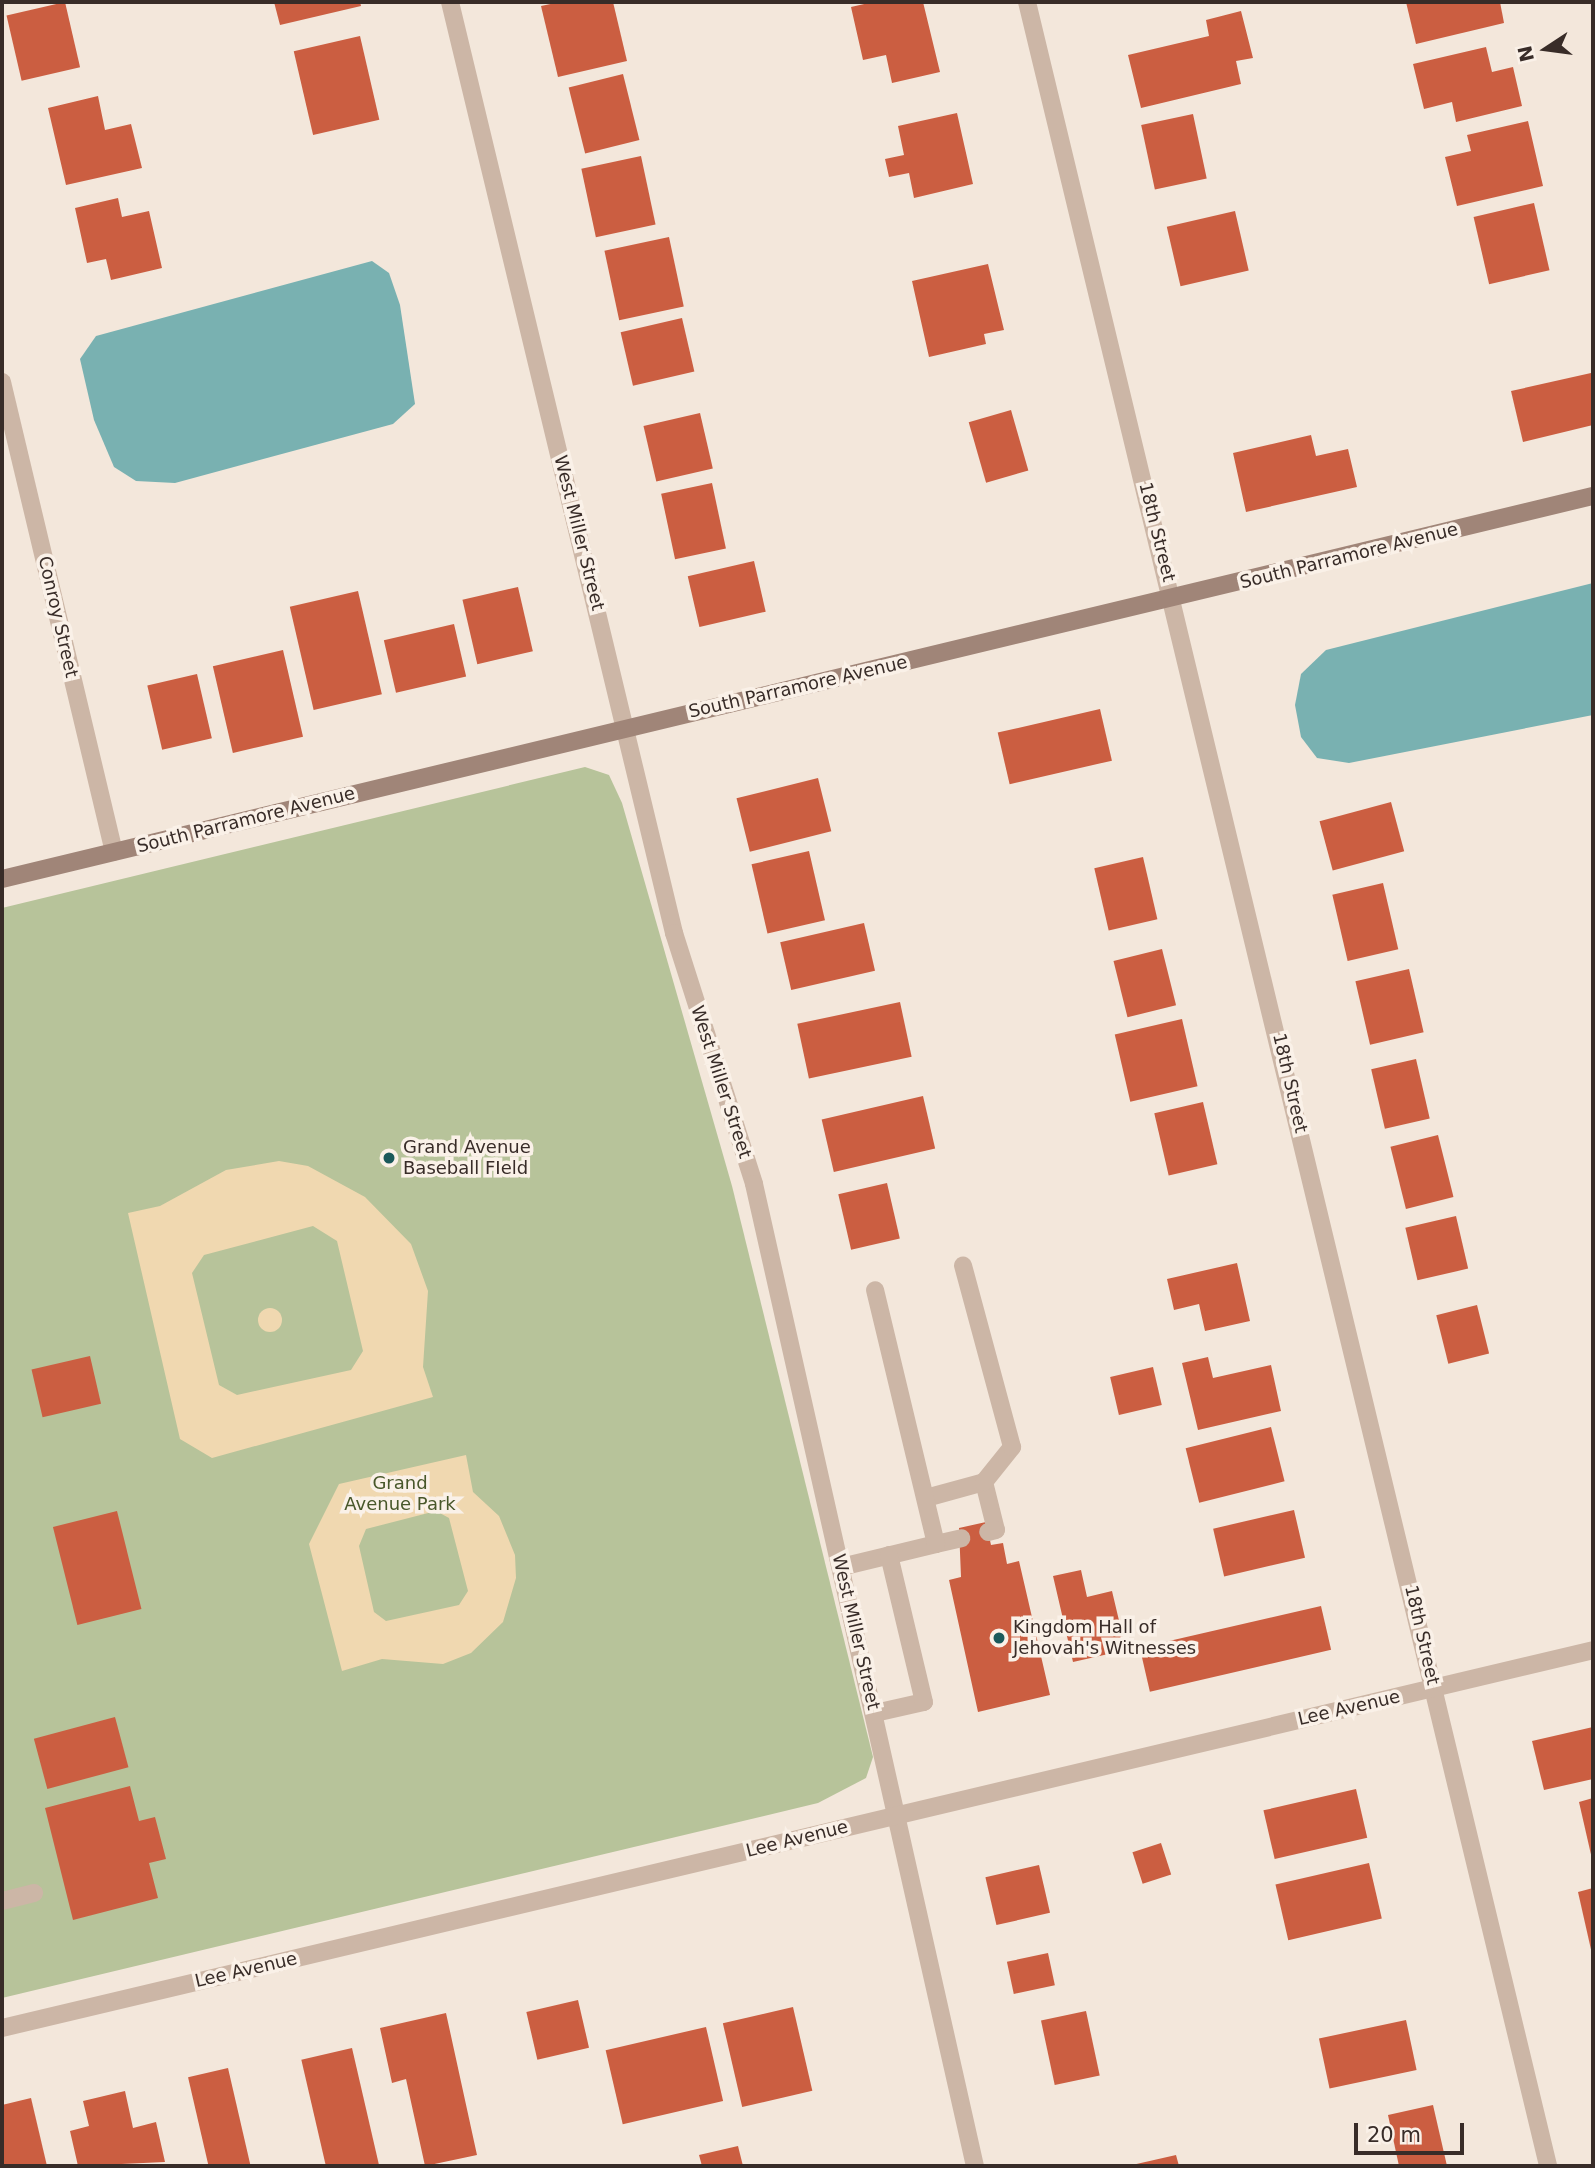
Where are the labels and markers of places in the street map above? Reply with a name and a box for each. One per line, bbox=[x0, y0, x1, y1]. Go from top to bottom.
place label: Grand Avenue Baseball FIeld bbox=[403, 1137, 531, 1180]
marker: Grand Avenue Baseball FIeld bbox=[381, 1150, 397, 1166]
place label: Kingdom Hall of Jehovah's Witnesses bbox=[1013, 1617, 1196, 1660]
marker: Kingdom Hall of Jehovah's Witnesses bbox=[991, 1630, 1007, 1646]

